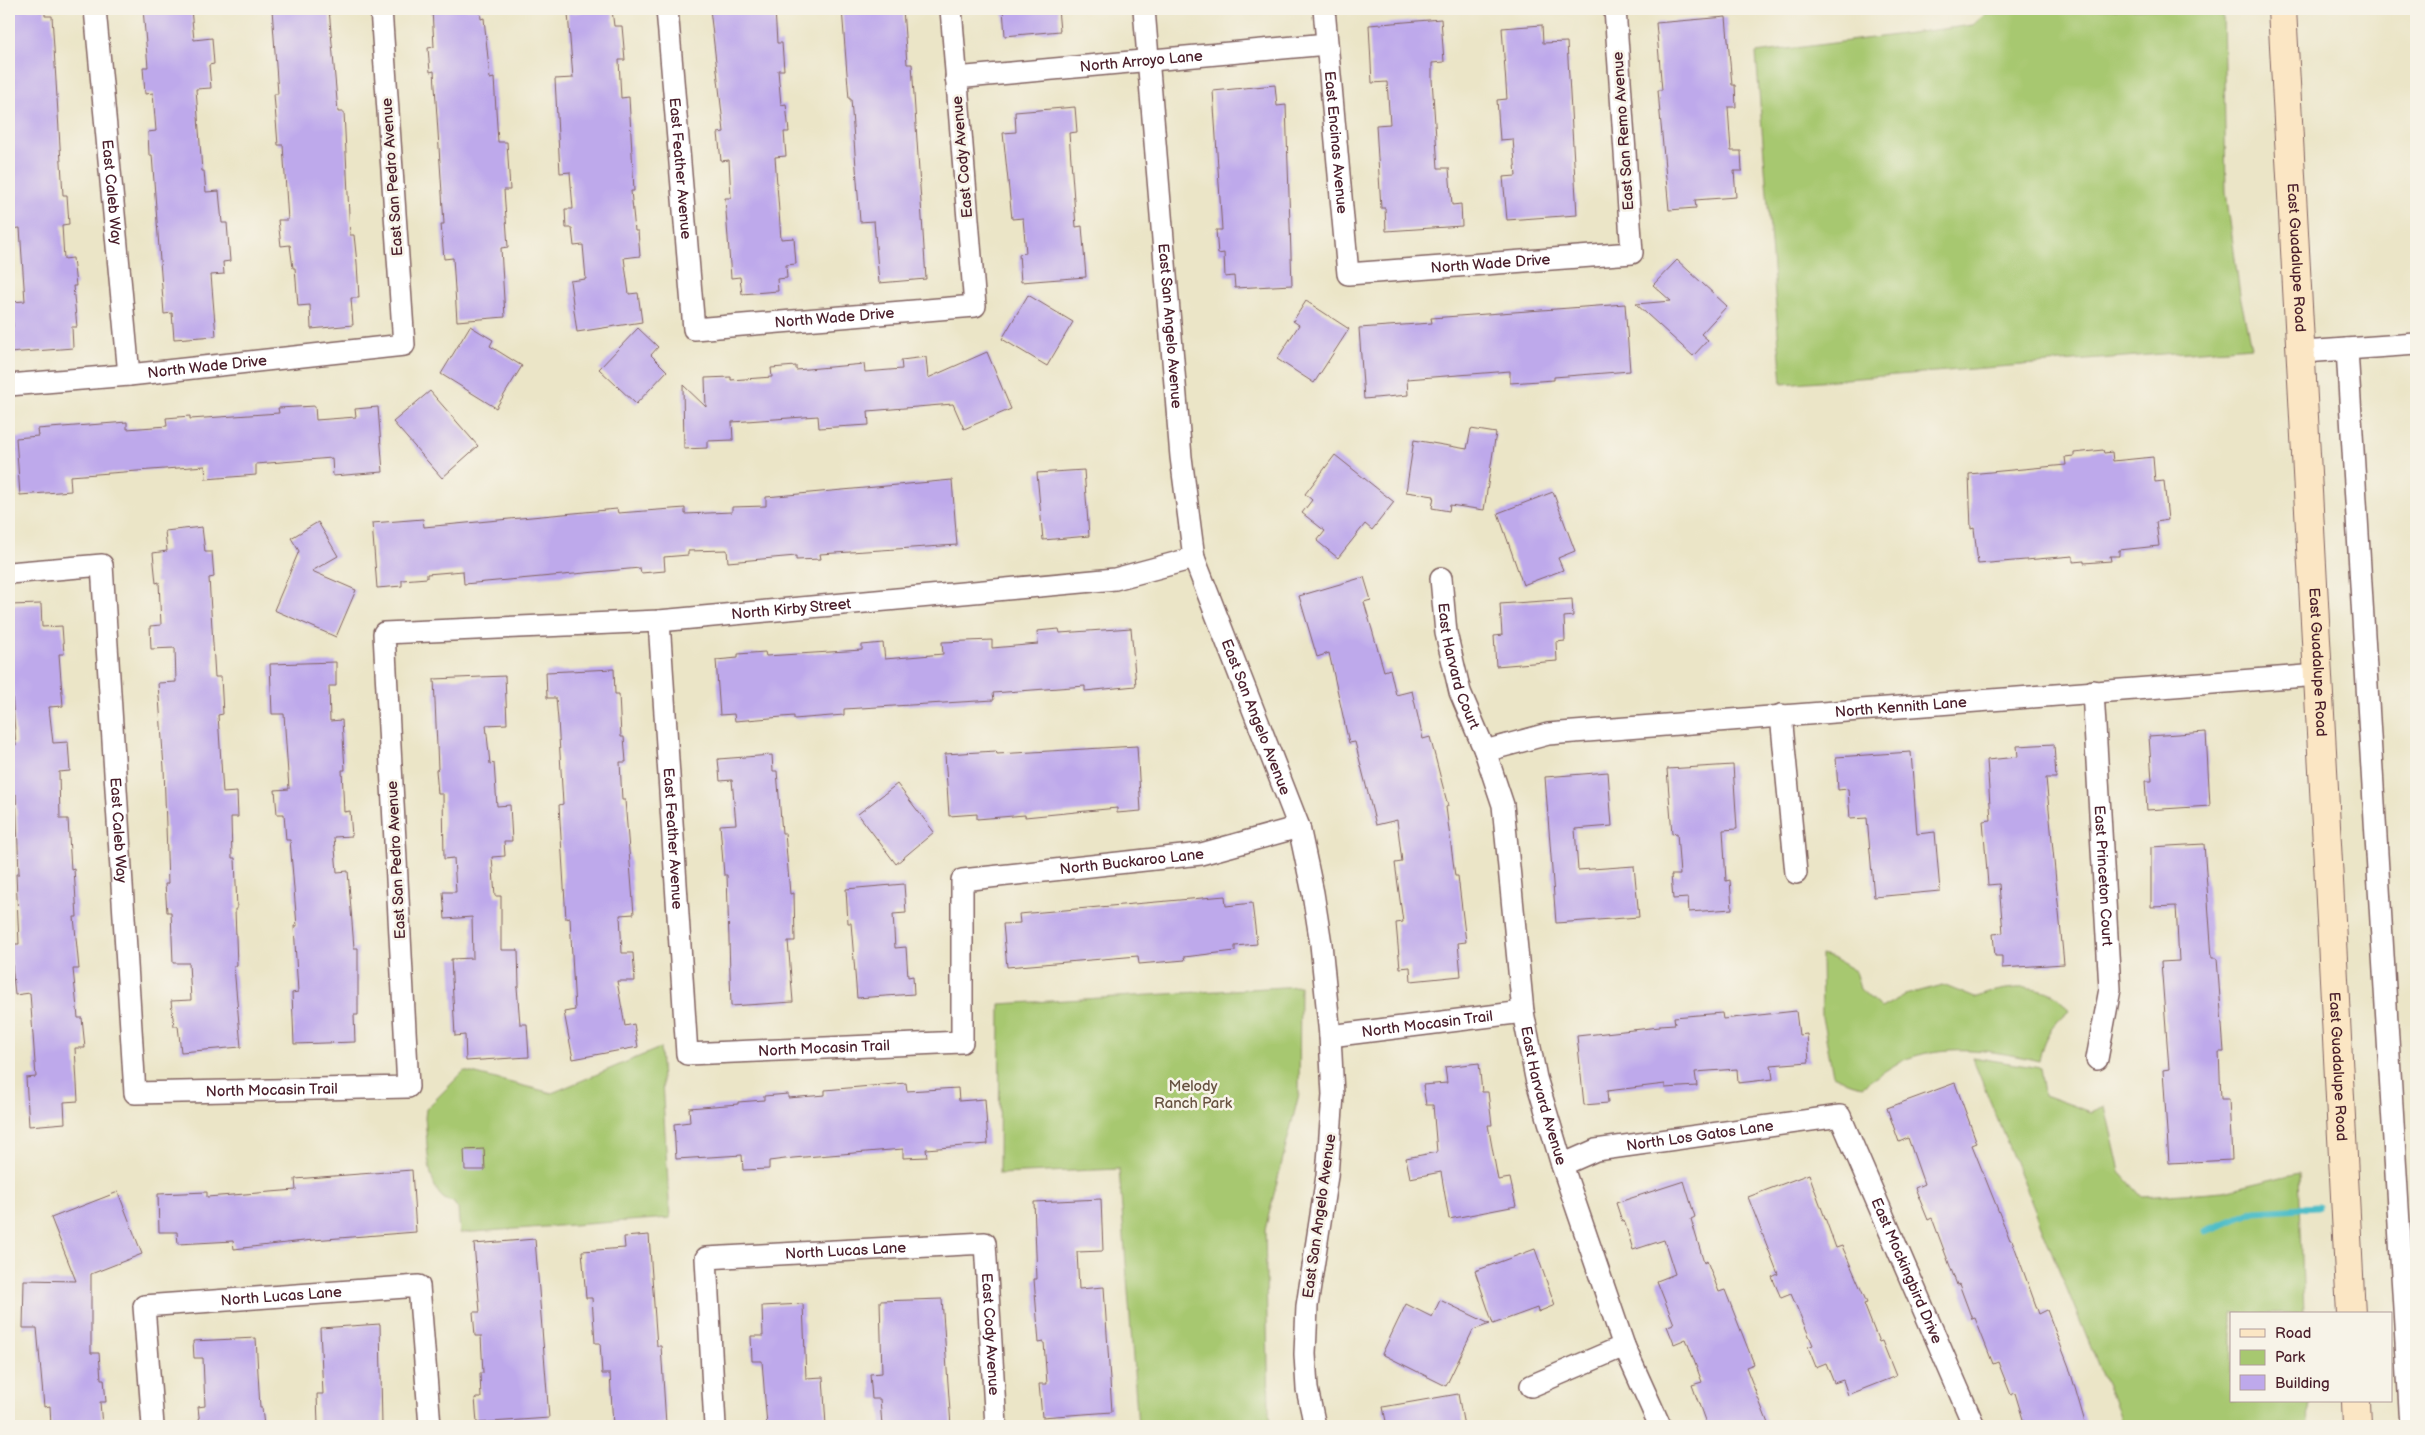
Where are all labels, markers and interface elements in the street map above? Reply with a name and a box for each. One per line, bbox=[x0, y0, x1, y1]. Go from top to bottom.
street label: North Arroyo Lane bbox=[1079, 46, 1204, 77]
street label: East San Remo Avenue bbox=[1608, 51, 1639, 211]
street label: East Encinas Avenue bbox=[1320, 70, 1352, 215]
street label: East Cody Avenue bbox=[948, 95, 977, 219]
street label: East San Pedro Avenue bbox=[377, 97, 408, 257]
street label: East Feather Avenue bbox=[665, 97, 695, 240]
street label: East Caleb Way bbox=[97, 139, 126, 246]
street label: East Guadalupe Road bbox=[2282, 182, 2310, 333]
street label: East San Angelo Avenue bbox=[1153, 243, 1186, 409]
street label: North Wade Drive bbox=[1430, 250, 1551, 278]
street label: North Wade Drive bbox=[774, 304, 895, 332]
street label: North Wade Drive bbox=[147, 351, 268, 383]
street label: East Guadalupe Road bbox=[2304, 587, 2331, 737]
street label: North Kirby Street bbox=[730, 594, 852, 624]
street label: East Harvard Court bbox=[1433, 602, 1484, 732]
street label: East San Angelo Avenue bbox=[1217, 636, 1295, 798]
street label: North Kennith Lane bbox=[1834, 693, 1968, 722]
street label: East Feather Avenue bbox=[659, 767, 687, 910]
street label: East Caleb Way bbox=[105, 777, 131, 884]
street label: East San Pedro Avenue bbox=[383, 780, 410, 940]
street label: East Princeton Court bbox=[2090, 805, 2117, 947]
street label: North Buckaroo Lane bbox=[1059, 845, 1205, 879]
street label: East Guadalupe Road bbox=[2325, 991, 2351, 1142]
street label: North Mocasin Trail bbox=[1361, 1007, 1494, 1042]
street label: East Harvard Avenue bbox=[1516, 1025, 1571, 1168]
street label: North Mocasin Trail bbox=[758, 1036, 890, 1061]
park label: Melody Ranch Park bbox=[1154, 1077, 1233, 1113]
street label: North Mocasin Trail bbox=[205, 1080, 338, 1101]
street label: North Los Gatos Lane bbox=[1625, 1116, 1775, 1156]
street label: East San Angelo Avenue bbox=[1299, 1133, 1340, 1299]
street label: East Mockingbird Drive bbox=[1867, 1195, 1946, 1347]
street label: North Lucas Lane bbox=[784, 1238, 907, 1264]
street label: East Cody Avenue bbox=[977, 1272, 1003, 1396]
street label: North Lucas Lane bbox=[220, 1283, 343, 1310]
legend bbox=[2230, 1312, 2392, 1402]
text: Road bbox=[2275, 1324, 2311, 1343]
text: Park bbox=[2275, 1348, 2306, 1367]
text: Building bbox=[2275, 1374, 2330, 1393]

